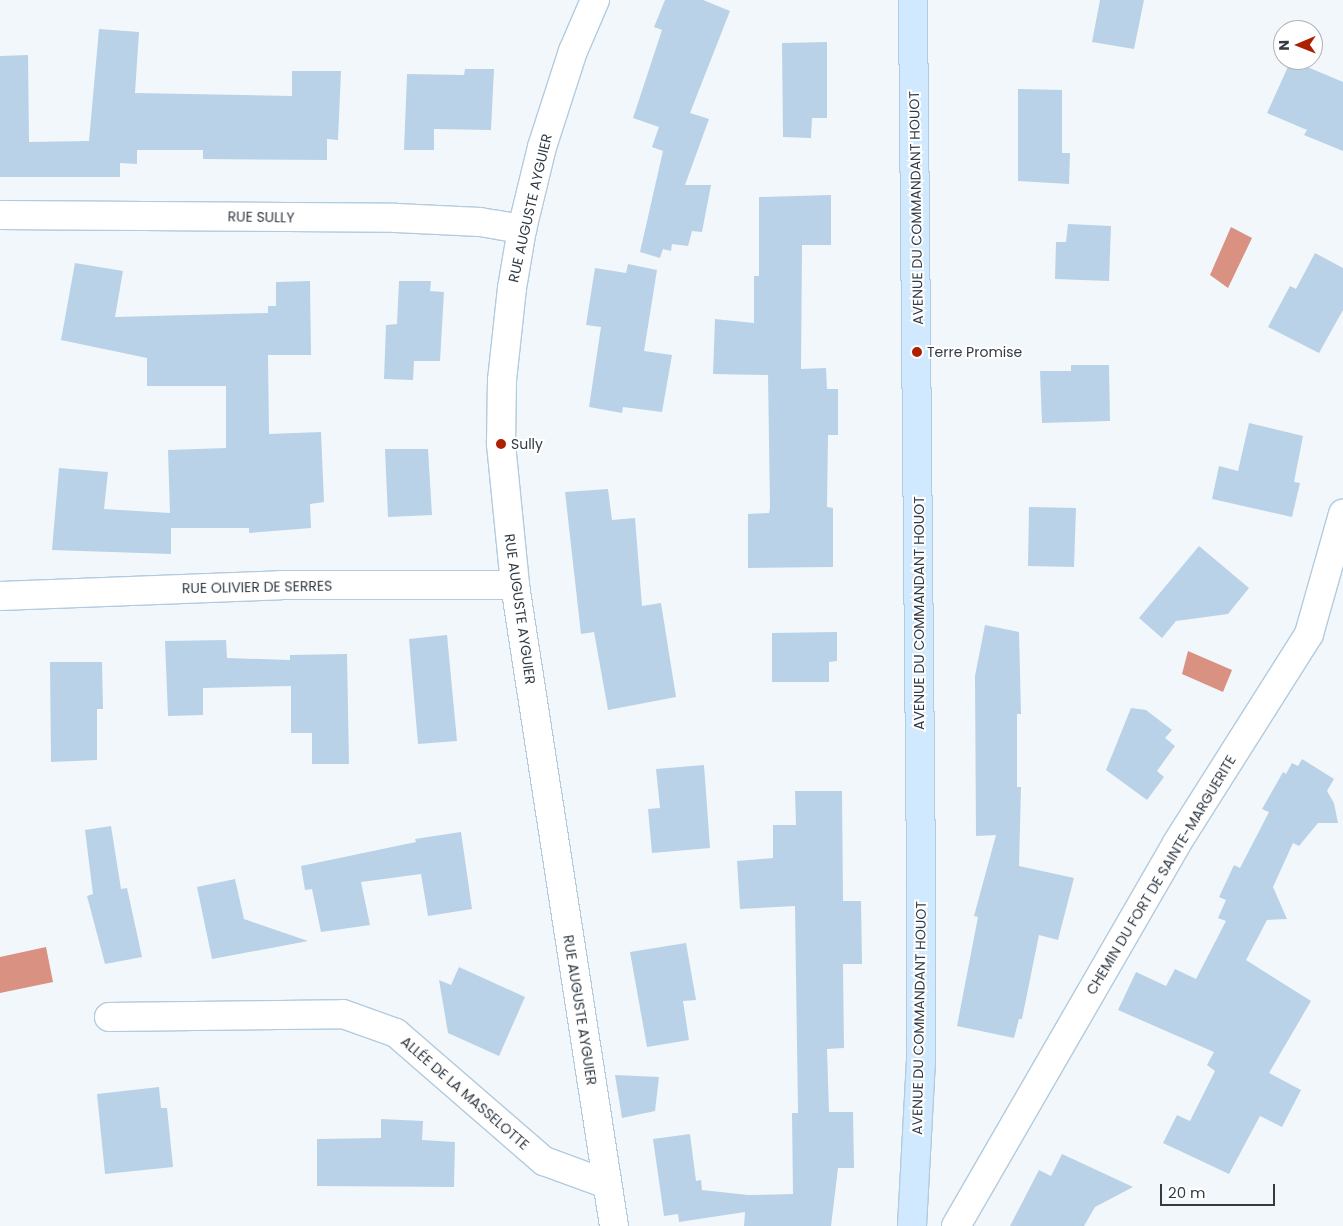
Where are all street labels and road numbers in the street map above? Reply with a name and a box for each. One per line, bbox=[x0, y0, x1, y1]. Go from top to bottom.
street label: AVENUE DU COMMANDANT HOUOT bbox=[906, 91, 926, 325]
street label: RUE AUGUSTE AYGUIER bbox=[505, 132, 555, 284]
street label: RUE SULLY bbox=[227, 208, 295, 226]
street label: AVENUE DU COMMANDANT HOUOT bbox=[911, 496, 927, 730]
street label: RUE AUGUSTE AYGUIER bbox=[501, 533, 539, 685]
street label: RUE OLIVIER DE SERRES bbox=[182, 577, 332, 597]
street label: CHEMIN DU FORT DE SAINTE-MARGUERITE bbox=[1083, 752, 1239, 998]
street label: AVENUE DU COMMANDANT HOUOT bbox=[909, 901, 929, 1135]
street label: RUE AUGUSTE AYGUIER bbox=[560, 934, 600, 1086]
street label: ALLÉE DE LA MASSELOTTE bbox=[398, 1033, 532, 1153]

